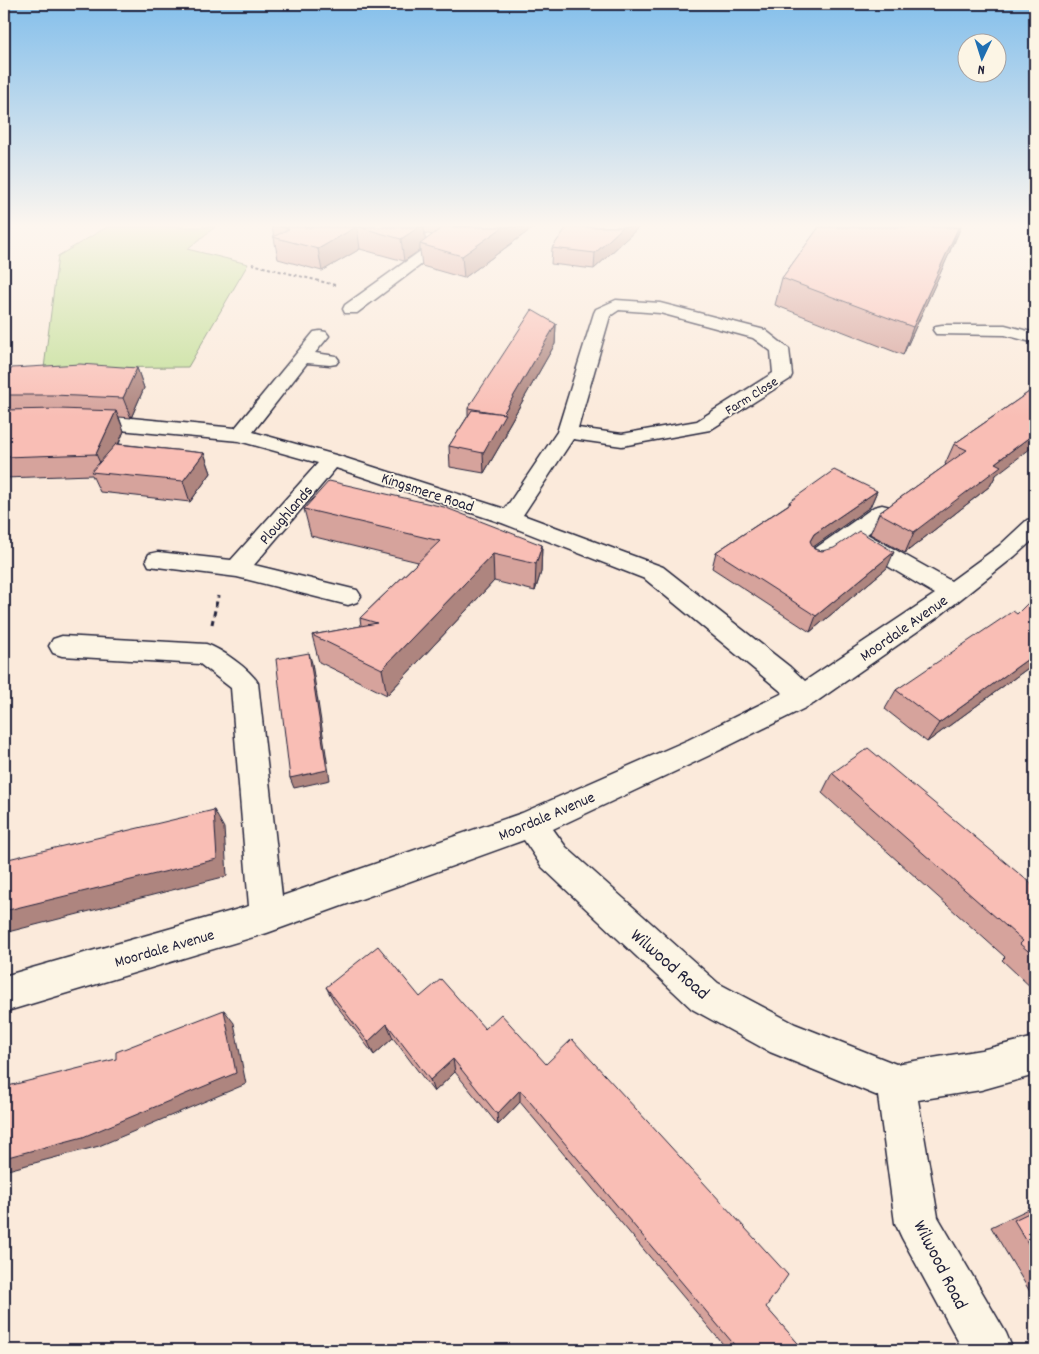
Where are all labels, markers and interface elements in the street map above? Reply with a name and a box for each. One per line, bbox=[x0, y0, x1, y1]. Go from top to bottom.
north arrow bbox=[956, 32, 1006, 82]
text: N bbox=[977, 59, 985, 79]
street label: Farm Close bbox=[722, 372, 783, 421]
street label: Kingsmere Road bbox=[378, 468, 476, 519]
street label: Ploughlands bbox=[254, 481, 319, 550]
street label: Moordale Avenue bbox=[856, 590, 953, 668]
street label: Moordale Avenue bbox=[495, 787, 599, 848]
street label: Moordale Avenue bbox=[112, 924, 217, 975]
street label: Wilwood Road bbox=[623, 924, 714, 1008]
street label: Wilwood Road bbox=[905, 1216, 973, 1315]

